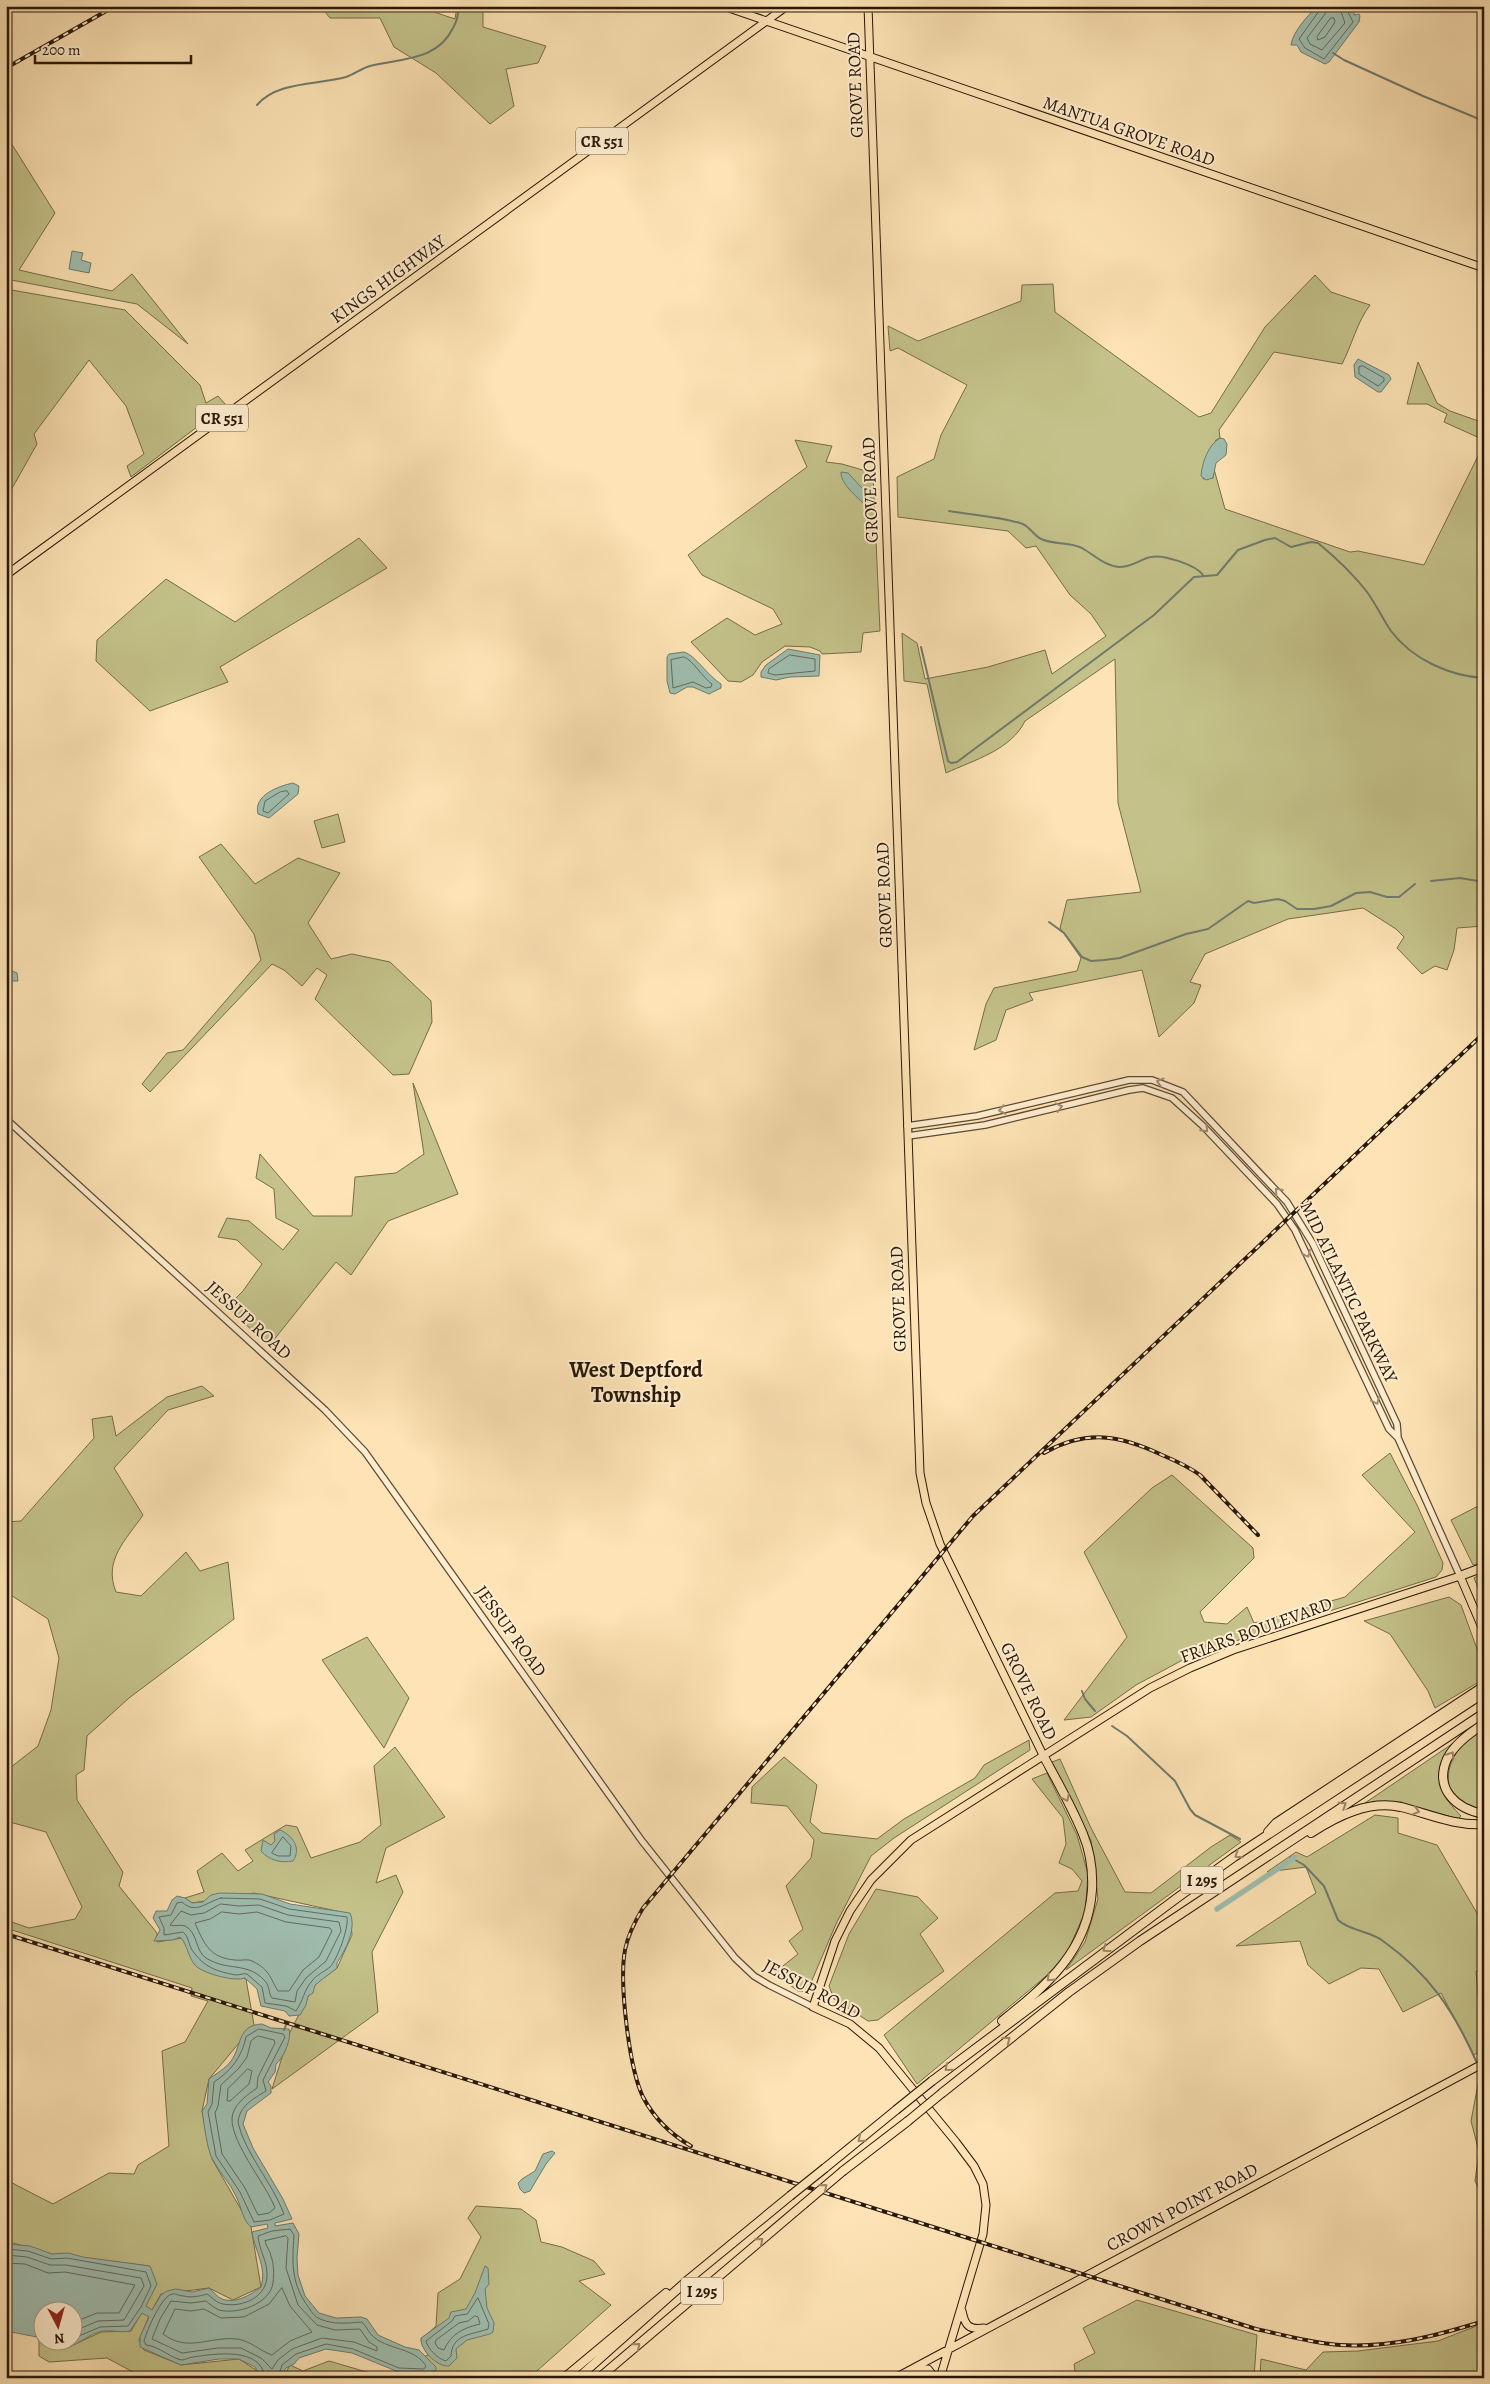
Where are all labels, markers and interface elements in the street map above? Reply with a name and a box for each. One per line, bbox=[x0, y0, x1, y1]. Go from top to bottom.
scale bar bbox=[35, 32, 191, 64]
street label: GROVE ROAD bbox=[841, 32, 869, 138]
text: 200 m bbox=[42, 40, 81, 60]
street label: MANTUA GROVE ROAD bbox=[1040, 90, 1218, 172]
road number: CR 551 bbox=[576, 128, 628, 154]
street label: KINGS HIGHWAY bbox=[326, 228, 452, 329]
road number: CR 551 bbox=[196, 404, 248, 432]
street label: GROVE ROAD bbox=[856, 437, 884, 543]
street label: GROVE ROAD bbox=[870, 842, 898, 948]
one-way arrow bbox=[1156, 1078, 1165, 1088]
one-way arrow bbox=[1054, 1102, 1063, 1113]
one-way arrow bbox=[997, 1105, 1006, 1115]
one-way arrow bbox=[1199, 1123, 1208, 1132]
one-way arrow bbox=[1275, 1188, 1284, 1197]
street label: MID ATLANTIC PARKWAY bbox=[1294, 1197, 1404, 1388]
street label: GROVE ROAD bbox=[884, 1246, 912, 1352]
one-way arrow bbox=[1301, 1249, 1311, 1258]
street label: JESSUP ROAD bbox=[201, 1275, 297, 1365]
district label: West Deptford Township bbox=[568, 1355, 703, 1410]
one-way arrow bbox=[1369, 1396, 1380, 1405]
street label: JESSUP ROAD bbox=[470, 1581, 552, 1681]
street label: FRIARS BOULEVARD bbox=[1177, 1591, 1335, 1669]
street label: GROVE ROAD bbox=[995, 1638, 1063, 1744]
one-way arrow bbox=[1445, 1751, 1455, 1760]
one-way arrow bbox=[1060, 1793, 1070, 1802]
one-way arrow bbox=[1337, 1802, 1347, 1811]
one-way arrow bbox=[1411, 1806, 1419, 1816]
one-way arrow bbox=[1234, 1849, 1244, 1858]
road number: I 295 bbox=[1181, 1866, 1223, 1894]
one-way arrow bbox=[1102, 1943, 1112, 1952]
street label: JESSUP ROAD bbox=[759, 1953, 865, 2025]
one-way arrow bbox=[1047, 1972, 1056, 1981]
one-way arrow bbox=[1002, 2037, 1011, 2046]
one-way arrow bbox=[945, 2063, 954, 2072]
one-way arrow bbox=[857, 2134, 866, 2143]
street label: CROWN POINT ROAD bbox=[1102, 2157, 1262, 2257]
one-way arrow bbox=[818, 2184, 827, 2193]
one-way arrow bbox=[755, 2238, 764, 2247]
road number: I 295 bbox=[681, 2278, 723, 2304]
north arrow bbox=[32, 2302, 82, 2352]
text: N bbox=[53, 2328, 65, 2348]
one-way arrow bbox=[631, 2343, 640, 2352]

